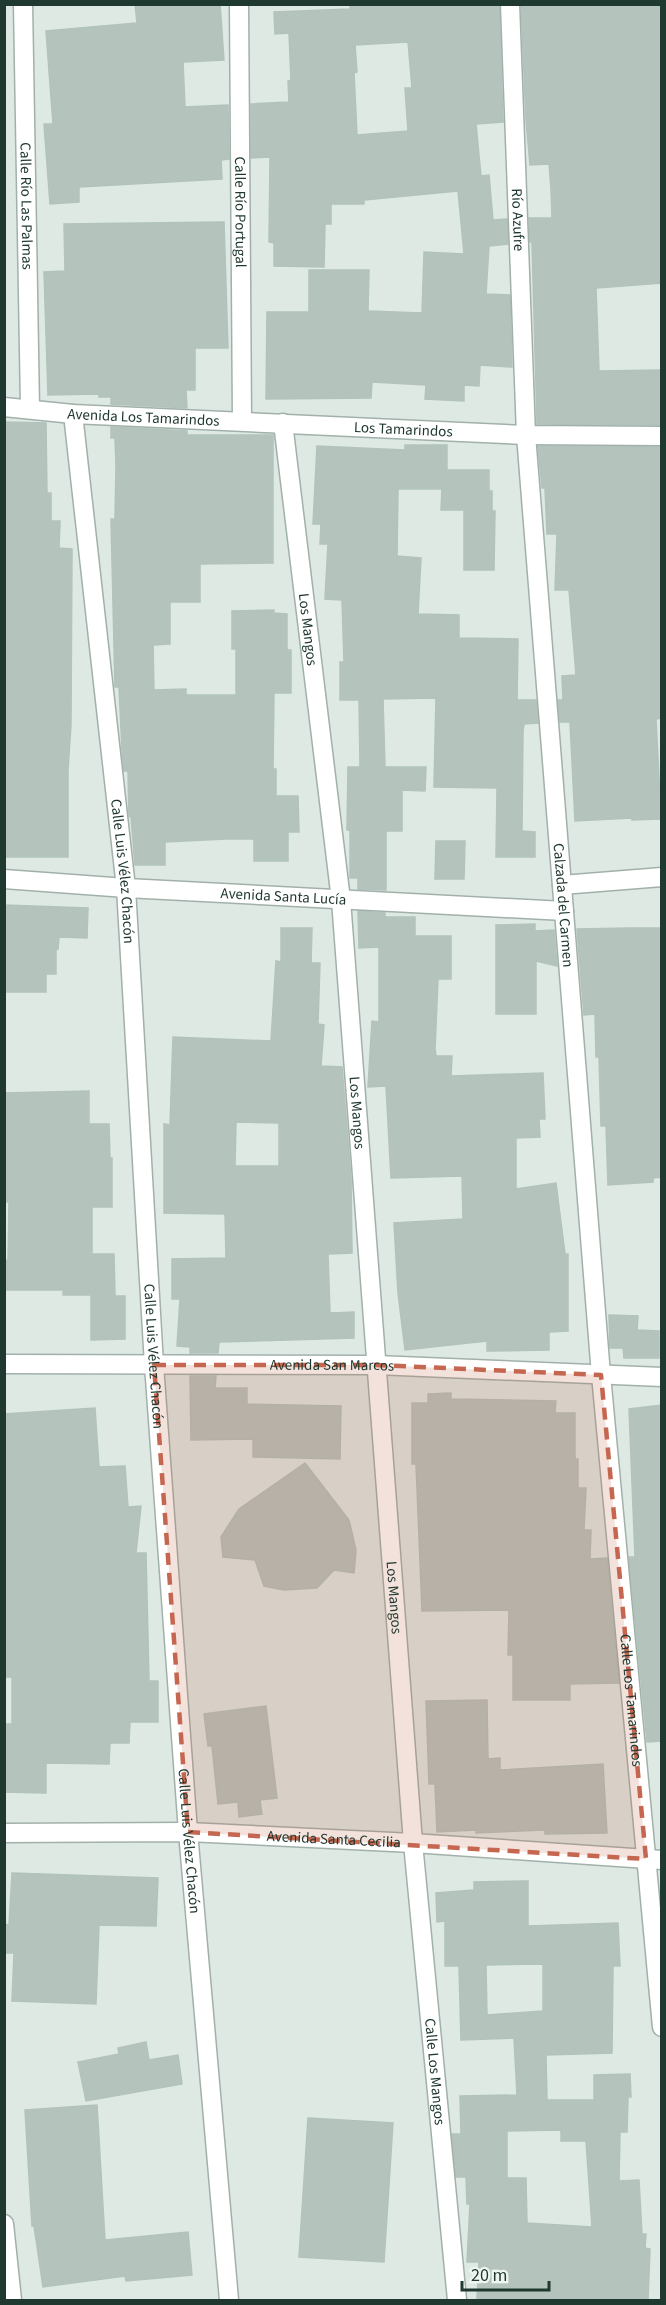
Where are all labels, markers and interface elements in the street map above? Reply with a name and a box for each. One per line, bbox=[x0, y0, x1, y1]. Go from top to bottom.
street label: Calle Río Las Palmas bbox=[15, 142, 38, 270]
street label: Calle Río Portugal bbox=[230, 156, 251, 268]
street label: Río Azufre bbox=[506, 188, 530, 252]
street label: Avenida Los Tamarindos bbox=[67, 403, 220, 431]
street label: Los Tamarindos bbox=[353, 417, 453, 442]
street label: Los Mangos bbox=[293, 592, 323, 667]
street label: Calle Luis Vélez Chacón bbox=[106, 798, 140, 944]
street label: Calzada del Carmen bbox=[548, 842, 579, 968]
street label: Avenida Santa Lucía bbox=[220, 882, 347, 910]
street label: Los Mangos bbox=[344, 1076, 371, 1150]
street label: Calle Luis Vélez Chacón bbox=[139, 1283, 169, 1430]
street label: Avenida San Marcos bbox=[270, 1354, 395, 1376]
street label: Los Mangos bbox=[381, 1560, 408, 1635]
street label: Calle Los Tamarindos bbox=[615, 1633, 648, 1768]
street label: Calle Luis Vélez Chacón bbox=[173, 1768, 206, 1914]
street label: Avenida Santa Cecilia bbox=[266, 1825, 401, 1853]
street label: Calle Los Mangos bbox=[419, 2017, 451, 2126]
scale bar bbox=[462, 2254, 549, 2292]
text: 20 m bbox=[471, 2263, 507, 2288]

